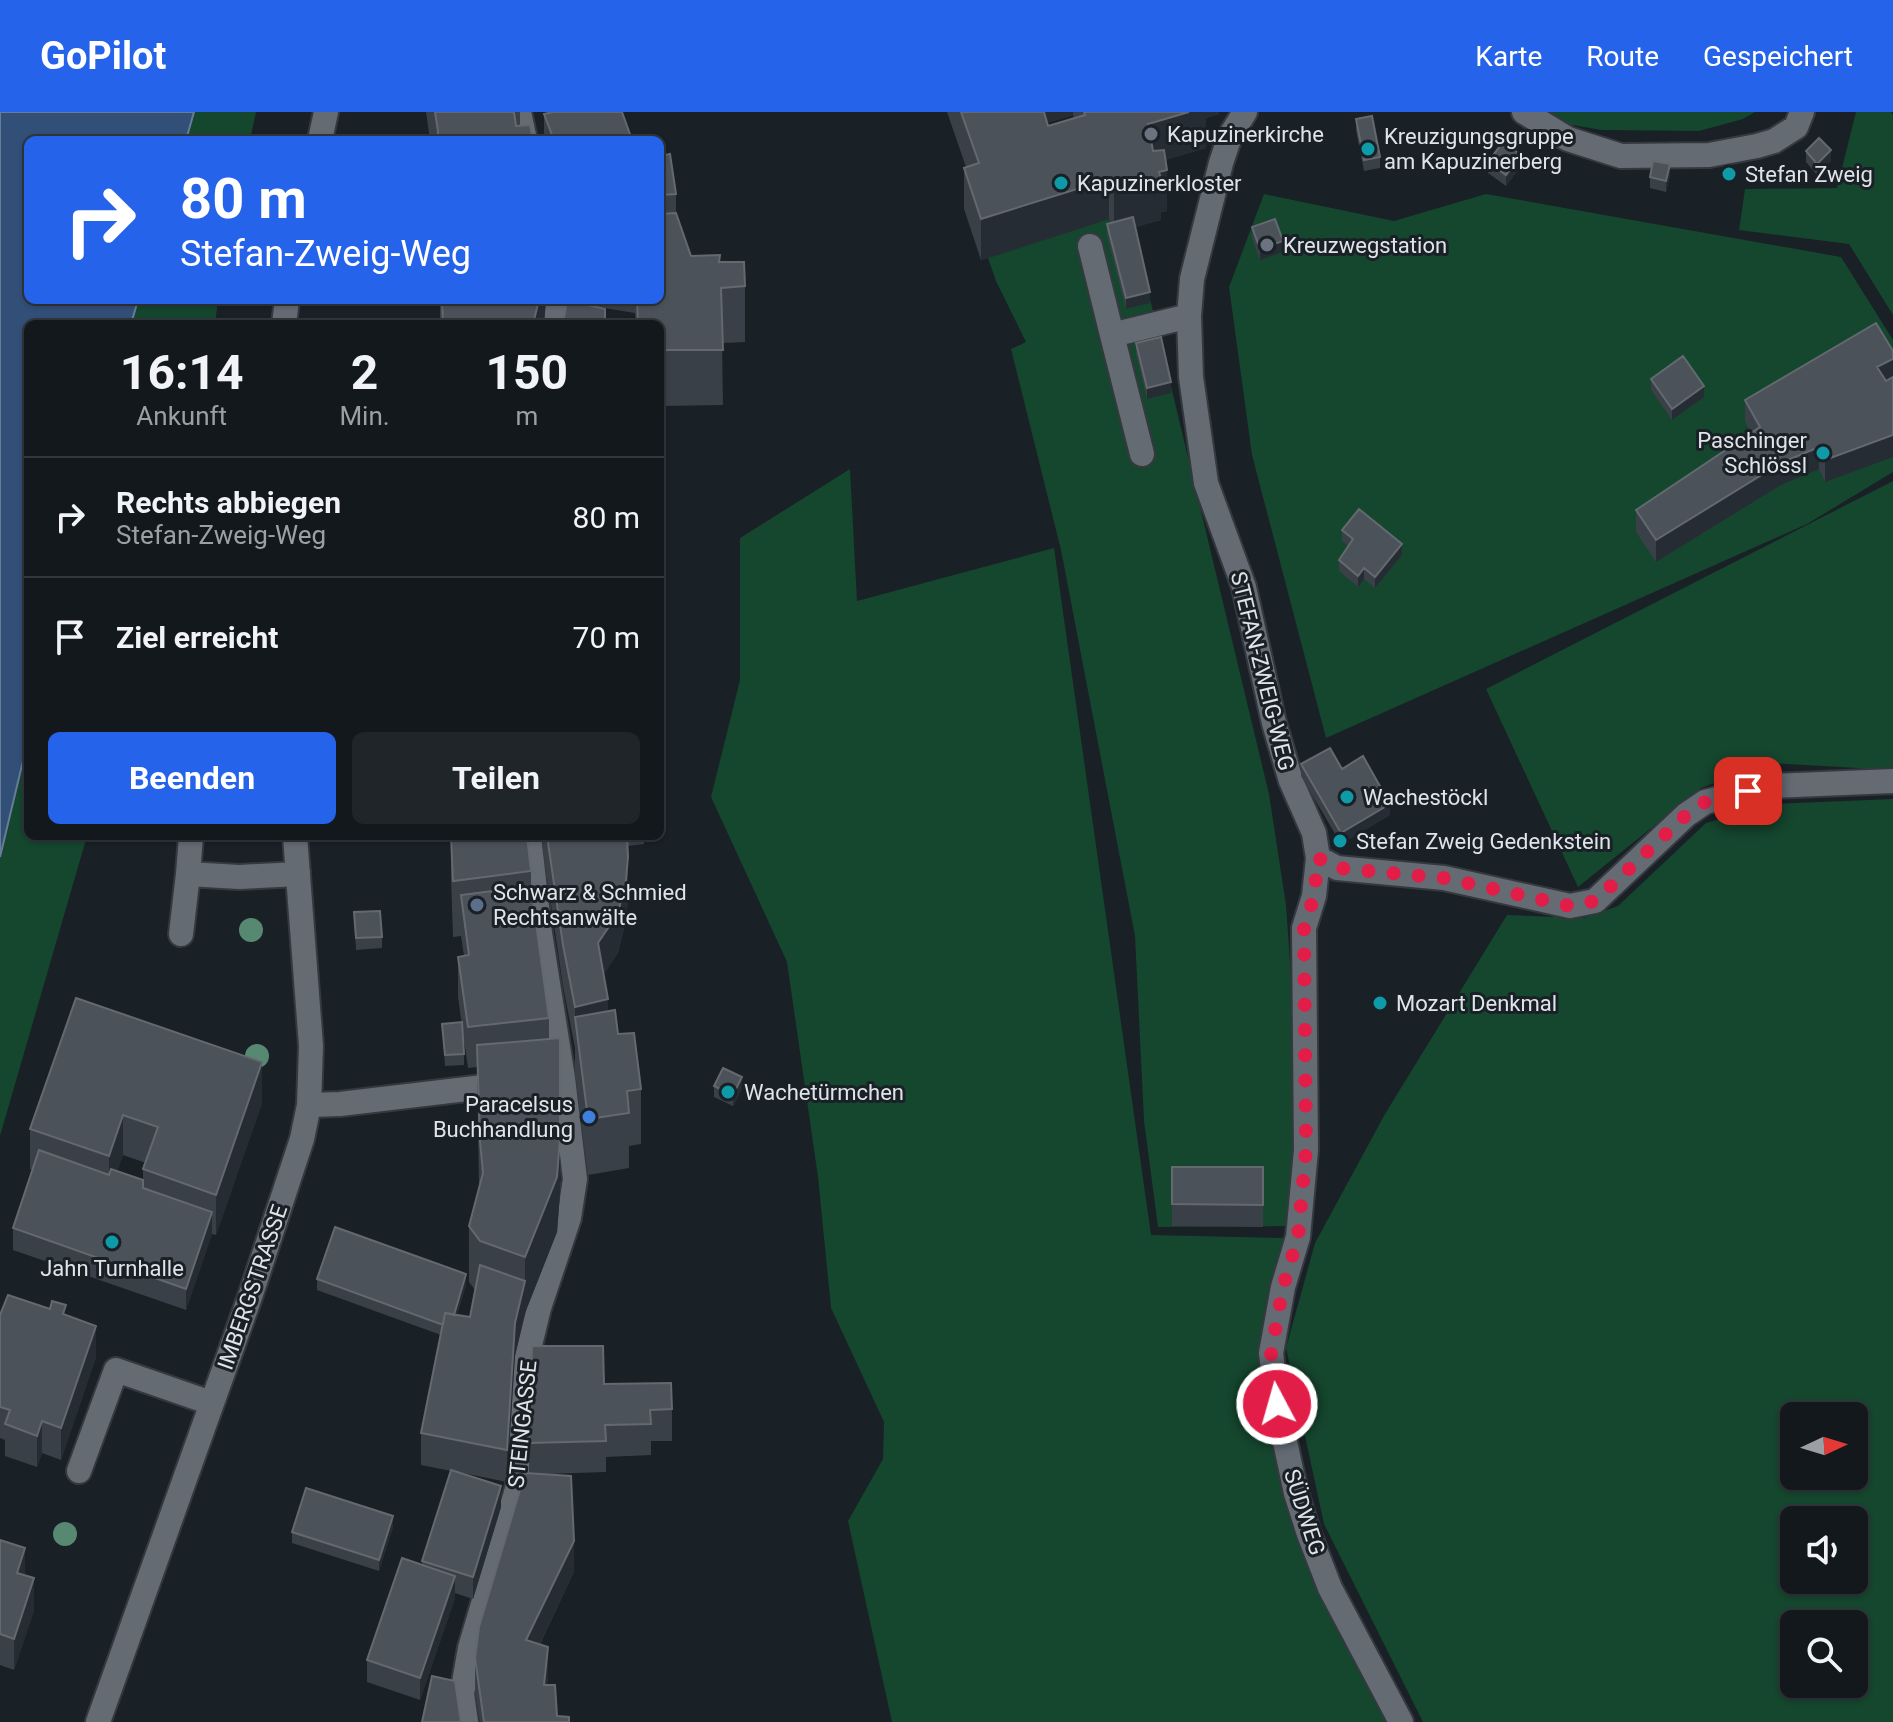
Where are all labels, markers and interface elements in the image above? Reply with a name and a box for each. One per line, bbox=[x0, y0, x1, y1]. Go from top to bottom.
text: GoPilot bbox=[40, 34, 166, 78]
text: Karte bbox=[1475, 40, 1542, 73]
text: Route bbox=[1586, 40, 1659, 73]
text: Gespeichert bbox=[1703, 40, 1853, 73]
place label: Kapuzinerkirche bbox=[1167, 122, 1324, 147]
place label: Kreuzigungsgruppe am Kapuzinerberg bbox=[1384, 124, 1574, 174]
marker: Kapuzinerkirche bbox=[1142, 125, 1160, 143]
marker: Kreuzigungsgruppe am Kapuzinerberg bbox=[1359, 140, 1377, 158]
place label: Stefan Zweig bbox=[1745, 162, 1873, 187]
marker: Stefan Zweig bbox=[1720, 165, 1738, 183]
text: 80 m bbox=[180, 166, 307, 232]
icon: right bbox=[48, 168, 152, 272]
place label: Kapuzinerkloster bbox=[1077, 171, 1242, 196]
marker: Kapuzinerkloster bbox=[1052, 174, 1070, 192]
text: Stefan-Zweig-Weg bbox=[180, 233, 471, 275]
place label: Kreuzwegstation bbox=[1283, 233, 1447, 258]
marker: Kreuzwegstation bbox=[1258, 236, 1276, 254]
text: 16:14 bbox=[120, 344, 244, 401]
text: 2 bbox=[351, 344, 378, 401]
text: 150 bbox=[486, 344, 568, 401]
text: Ankunft bbox=[136, 401, 227, 431]
text: Min. bbox=[339, 401, 390, 431]
text: m bbox=[515, 401, 538, 431]
place label: Paschinger Schlössl bbox=[1697, 428, 1808, 478]
marker: Paschinger Schlössl bbox=[1814, 444, 1832, 462]
text: Rechts abbiegen bbox=[116, 485, 341, 520]
icon: right bbox=[48, 495, 92, 539]
text: 80 m bbox=[573, 500, 640, 535]
text: Stefan-Zweig-Weg bbox=[116, 520, 326, 550]
street label: STEFAN-ZWEIG-WEG bbox=[1226, 569, 1299, 773]
icon: arrive bbox=[48, 615, 92, 659]
text: Ziel erreicht bbox=[116, 620, 278, 655]
text: 70 m bbox=[573, 620, 640, 655]
button: Beenden bbox=[48, 732, 336, 824]
button: Teilen bbox=[352, 732, 640, 824]
pin bbox=[1714, 757, 1782, 825]
icon: arrive bbox=[1726, 769, 1770, 813]
place label: Wachestöckl bbox=[1363, 785, 1488, 810]
marker: Wachestöckl bbox=[1338, 788, 1356, 806]
place label: Stefan Zweig Gedenkstein bbox=[1356, 829, 1611, 854]
marker: Stefan Zweig Gedenkstein bbox=[1331, 832, 1349, 850]
place label: Schwarz & Schmied Rechtsanwälte bbox=[493, 880, 687, 930]
marker: Schwarz & Schmied Rechtsanwälte bbox=[468, 896, 486, 914]
place label: Mozart Denkmal bbox=[1396, 991, 1557, 1016]
marker: Mozart Denkmal bbox=[1371, 994, 1389, 1012]
place label: Wachetürmchen bbox=[744, 1080, 904, 1105]
marker: Wachetürmchen bbox=[719, 1083, 737, 1101]
place label: Paracelsus Buchhandlung bbox=[433, 1092, 573, 1142]
marker: Paracelsus Buchhandlung bbox=[580, 1108, 598, 1126]
street label: IMBERGSTRASSE bbox=[213, 1201, 292, 1373]
marker: Jahn Turnhalle bbox=[103, 1233, 121, 1251]
place label: Jahn Turnhalle bbox=[40, 1256, 184, 1281]
street label: STEINGASSE bbox=[503, 1359, 542, 1489]
position arrow bbox=[1235, 1362, 1319, 1446]
north arrow bbox=[1780, 1402, 1868, 1490]
map controls bbox=[1780, 1402, 1868, 1698]
street label: SÜDWEG bbox=[1279, 1466, 1330, 1558]
button: sound bbox=[1780, 1506, 1868, 1594]
button: search bbox=[1780, 1610, 1868, 1698]

